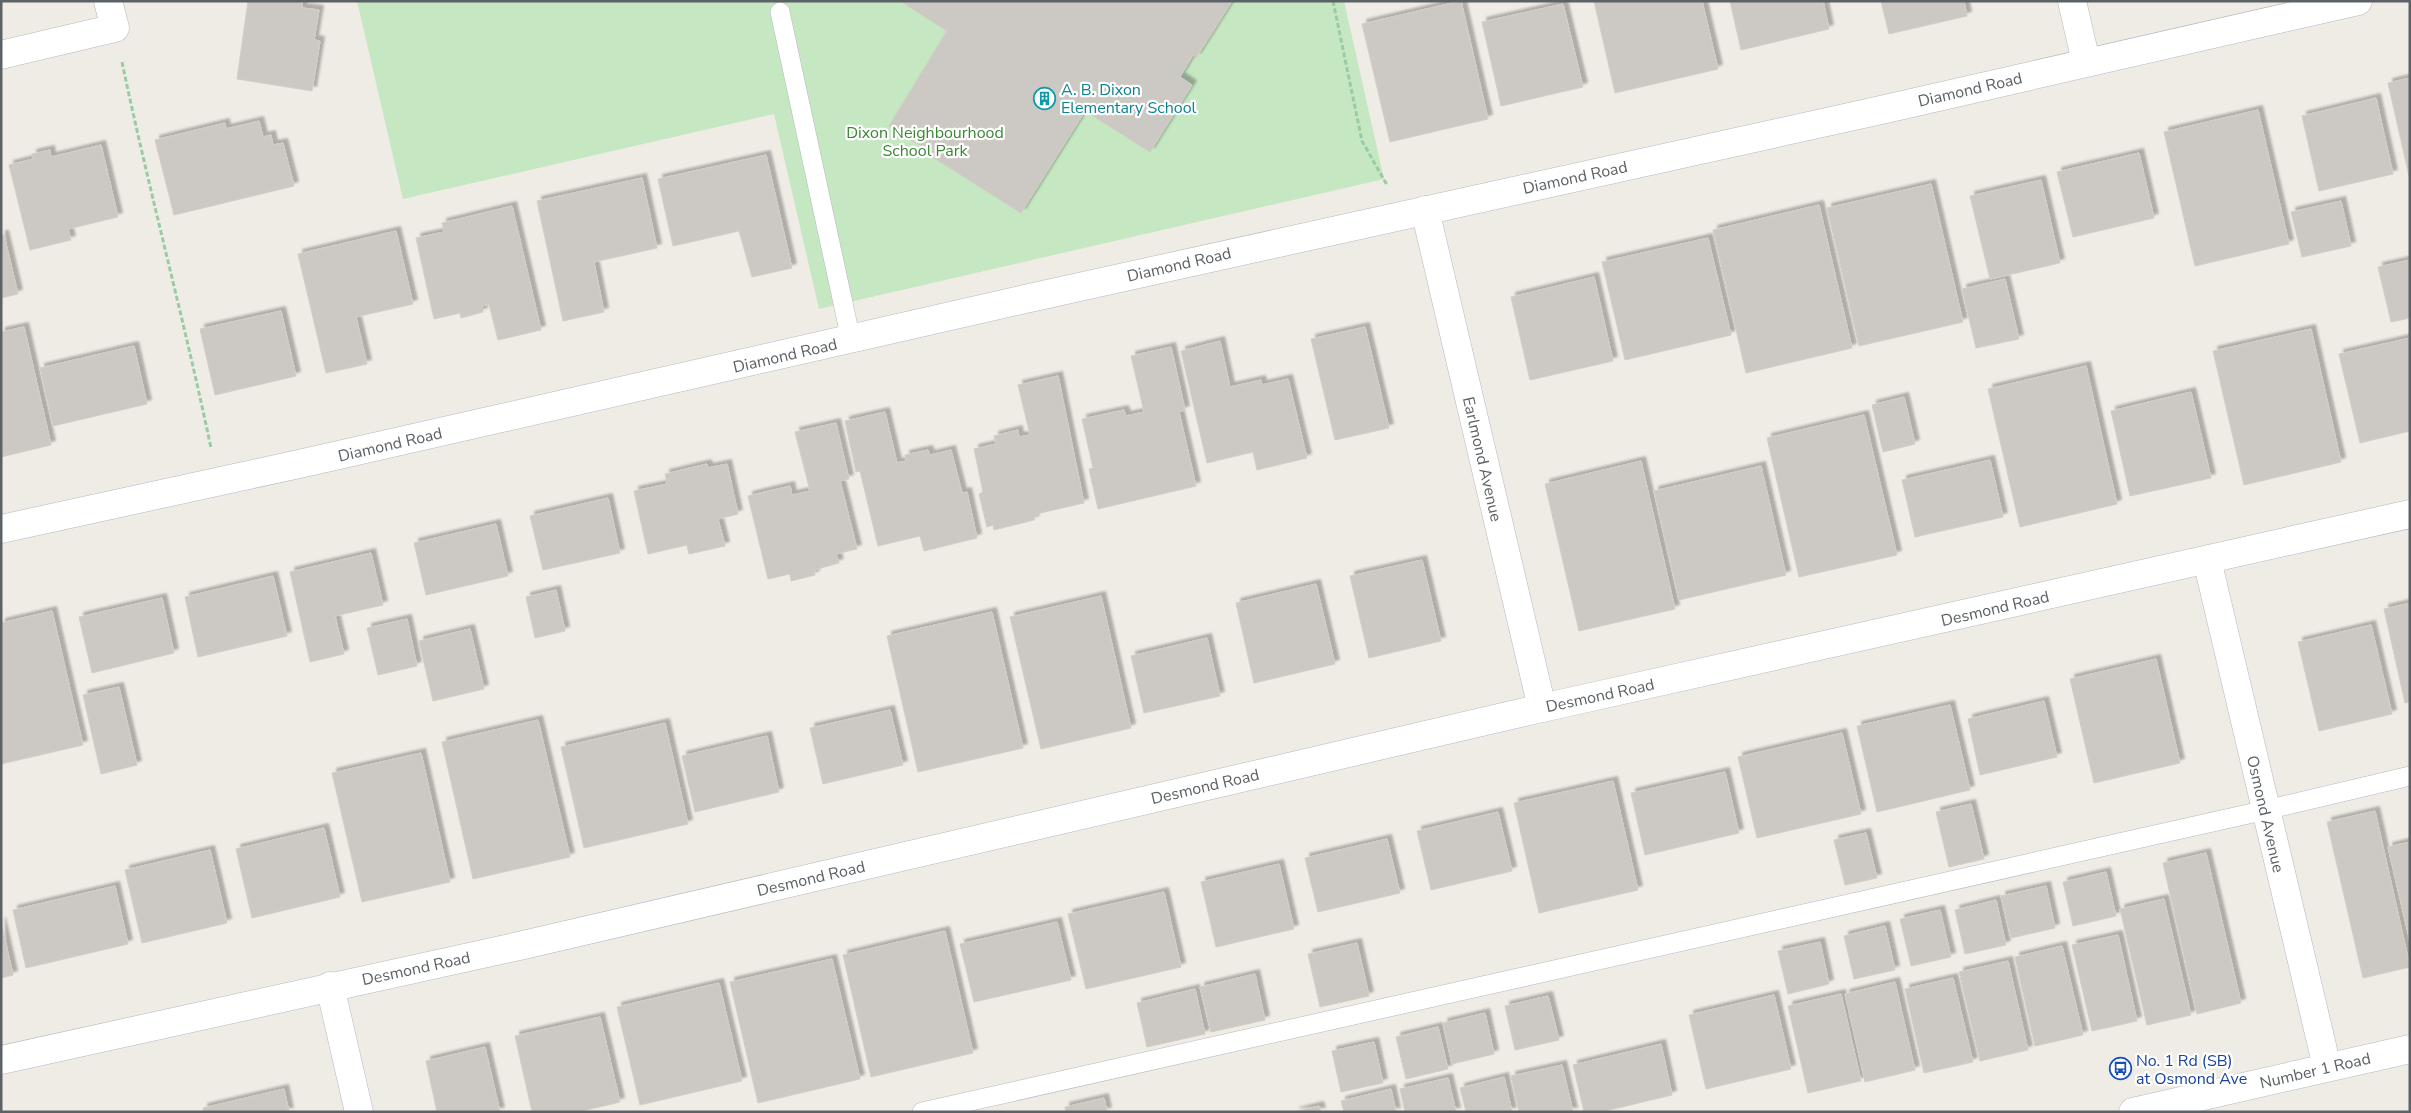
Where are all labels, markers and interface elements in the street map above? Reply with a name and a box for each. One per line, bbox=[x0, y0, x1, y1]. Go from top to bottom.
street label: Diamond Road bbox=[1916, 67, 2025, 113]
place label: A. B. Dixon Elementary School bbox=[1061, 79, 1197, 119]
building icon: A. B. Dixon Elementary School bbox=[1033, 86, 1057, 110]
park label: Dixon Neighbourhood School Park bbox=[846, 122, 1004, 162]
street label: Diamond Road bbox=[1521, 156, 1630, 200]
street label: Diamond Road bbox=[1125, 242, 1234, 288]
street label: Diamond Road bbox=[731, 333, 840, 379]
street label: Earlmond Avenue bbox=[1457, 395, 1507, 524]
street label: Diamond Road bbox=[336, 422, 445, 468]
street label: Desmond Road bbox=[1939, 586, 2052, 632]
street label: Desmond Road bbox=[1544, 674, 1657, 718]
street label: Osmond Avenue bbox=[2241, 754, 2289, 875]
street label: Desmond Road bbox=[1149, 764, 1262, 810]
street label: Desmond Road bbox=[755, 856, 868, 902]
street label: Desmond Road bbox=[360, 947, 473, 991]
street label: Number 1 Road bbox=[2258, 1048, 2373, 1094]
place label: No. 1 Rd (SB) at Osmond Ave bbox=[2136, 1050, 2247, 1090]
bus stop icon: No. 1 Rd (SB) at Osmond Ave bbox=[2108, 1057, 2132, 1081]

